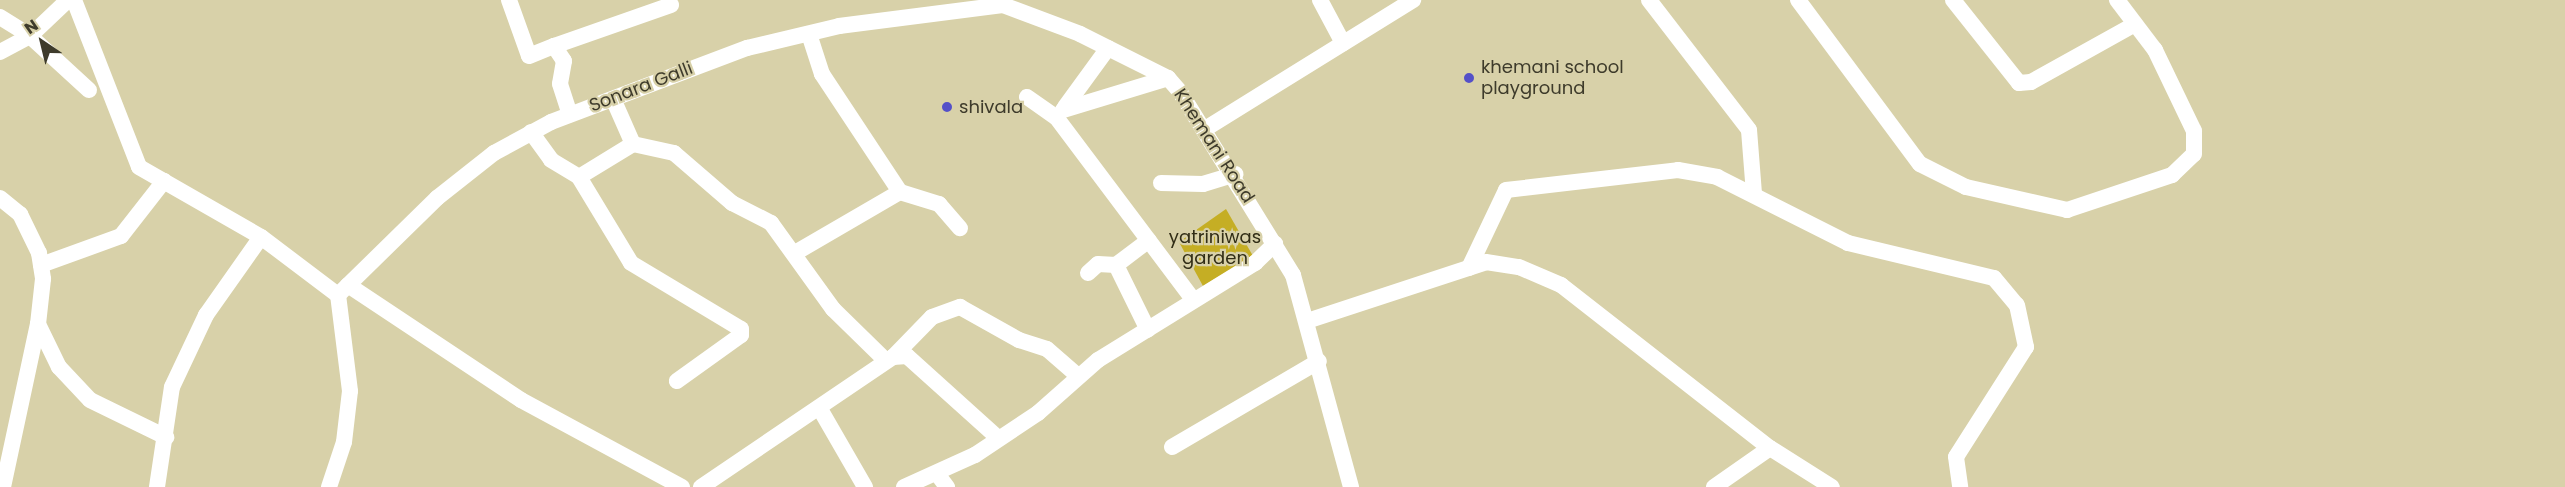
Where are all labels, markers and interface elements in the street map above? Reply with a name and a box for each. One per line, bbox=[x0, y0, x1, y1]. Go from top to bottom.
north arrow bbox=[12, 12, 72, 72]
text: N bbox=[20, 14, 43, 40]
street label: Sonara Galli bbox=[586, 57, 696, 117]
place label: khemani school playground bbox=[1481, 57, 1624, 100]
marker: khemani school playground bbox=[1462, 71, 1476, 85]
street label: Khemani Road bbox=[1169, 85, 1259, 207]
place label: shivala bbox=[959, 96, 1023, 118]
marker: shivala bbox=[940, 100, 954, 114]
park label: yatriniwas garden bbox=[1169, 227, 1261, 270]

